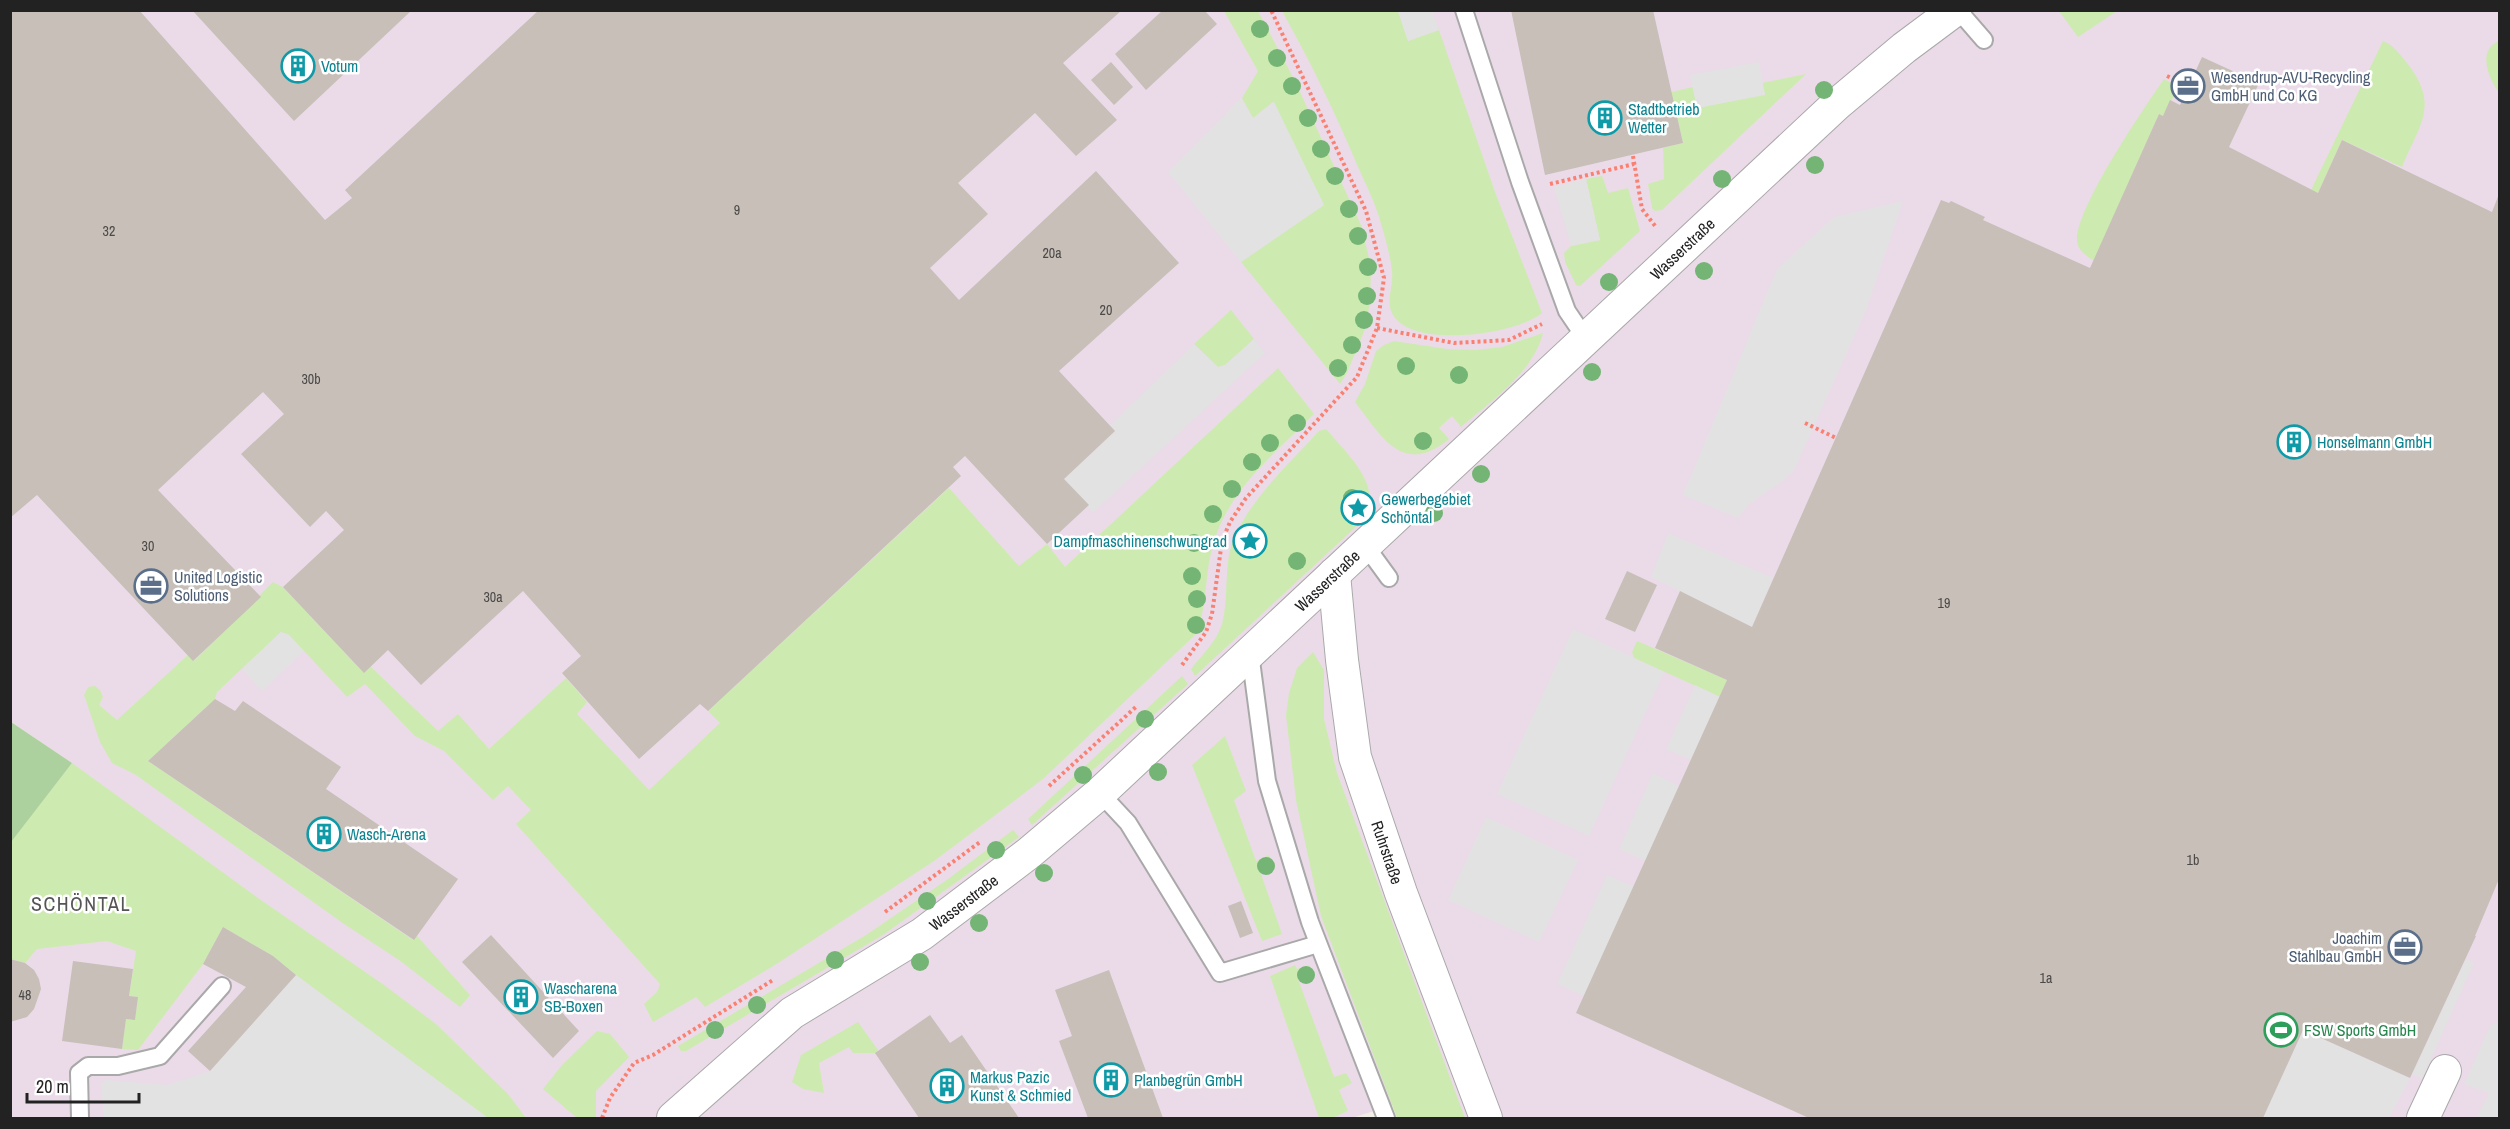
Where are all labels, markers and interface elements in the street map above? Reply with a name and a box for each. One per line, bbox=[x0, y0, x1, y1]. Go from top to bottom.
building icon: Votum bbox=[280, 48, 316, 84]
place label: Votum bbox=[321, 55, 358, 77]
place label: Wesendrup-AVU-Recycling GmbH und Co KG bbox=[2211, 66, 2371, 106]
office icon: Wesendrup-AVU-Recycling GmbH und Co KG bbox=[2170, 68, 2206, 104]
place label: Stadtbetrieb Wetter bbox=[1628, 98, 1700, 138]
building icon: Stadtbetrieb Wetter bbox=[1587, 100, 1623, 136]
house number: 9 bbox=[734, 201, 740, 219]
street label: Wasserstraße bbox=[1645, 213, 1719, 284]
house number: 32 bbox=[103, 222, 115, 240]
house number: 20a bbox=[1042, 244, 1062, 262]
house number: 20 bbox=[1100, 301, 1112, 319]
house number: 30b bbox=[301, 370, 321, 388]
building icon: Honselmann GmbH bbox=[2276, 424, 2312, 460]
place label: Honselmann GmbH bbox=[2317, 431, 2432, 453]
place label: Gewerbegebiet Schöntal bbox=[1381, 488, 1471, 528]
place icon: Gewerbegebiet Schöntal bbox=[1340, 490, 1376, 526]
place icon: Dampfmaschinenschwungrad bbox=[1232, 523, 1268, 559]
place label: Dampfmaschinenschwungrad bbox=[1053, 530, 1227, 552]
house number: 30 bbox=[142, 537, 154, 555]
street label: Wasserstraße bbox=[1290, 545, 1364, 616]
place label: United Logistic Solutions bbox=[174, 566, 263, 606]
office icon: United Logistic Solutions bbox=[133, 568, 169, 604]
house number: 30a bbox=[483, 588, 503, 606]
house number: 19 bbox=[1938, 594, 1950, 612]
building icon: Wasch-Arena bbox=[306, 816, 342, 852]
street label: Ruhrstraße bbox=[1366, 818, 1408, 887]
place label: Wasch-Arena bbox=[347, 823, 427, 845]
house number: 1b bbox=[2187, 851, 2199, 869]
street label: Wasserstraße bbox=[925, 869, 1003, 936]
district label: SCHÖNTAL bbox=[31, 890, 131, 917]
place label: Joachim Stahlbau GmbH bbox=[2289, 927, 2382, 967]
office icon: Joachim Stahlbau GmbH bbox=[2387, 929, 2423, 965]
house number: 1a bbox=[2040, 969, 2053, 987]
place label: Wascharena SB-Boxen bbox=[544, 977, 618, 1017]
building icon: Wascharena SB-Boxen bbox=[503, 979, 539, 1015]
house number: 48 bbox=[19, 986, 31, 1004]
sports icon: FSW Sports GmbH bbox=[2263, 1012, 2299, 1048]
place label: FSW Sports GmbH bbox=[2304, 1019, 2416, 1041]
building icon: Planbegrün GmbH bbox=[1093, 1062, 1129, 1098]
scale bar bbox=[27, 1066, 140, 1104]
place label: Markus Pazic Kunst & Schmied bbox=[970, 1066, 1071, 1106]
building icon: Markus Pazic Kunst & Schmied bbox=[929, 1068, 965, 1104]
place label: Planbegrün GmbH bbox=[1134, 1069, 1243, 1091]
text: 20 m bbox=[36, 1074, 69, 1099]

